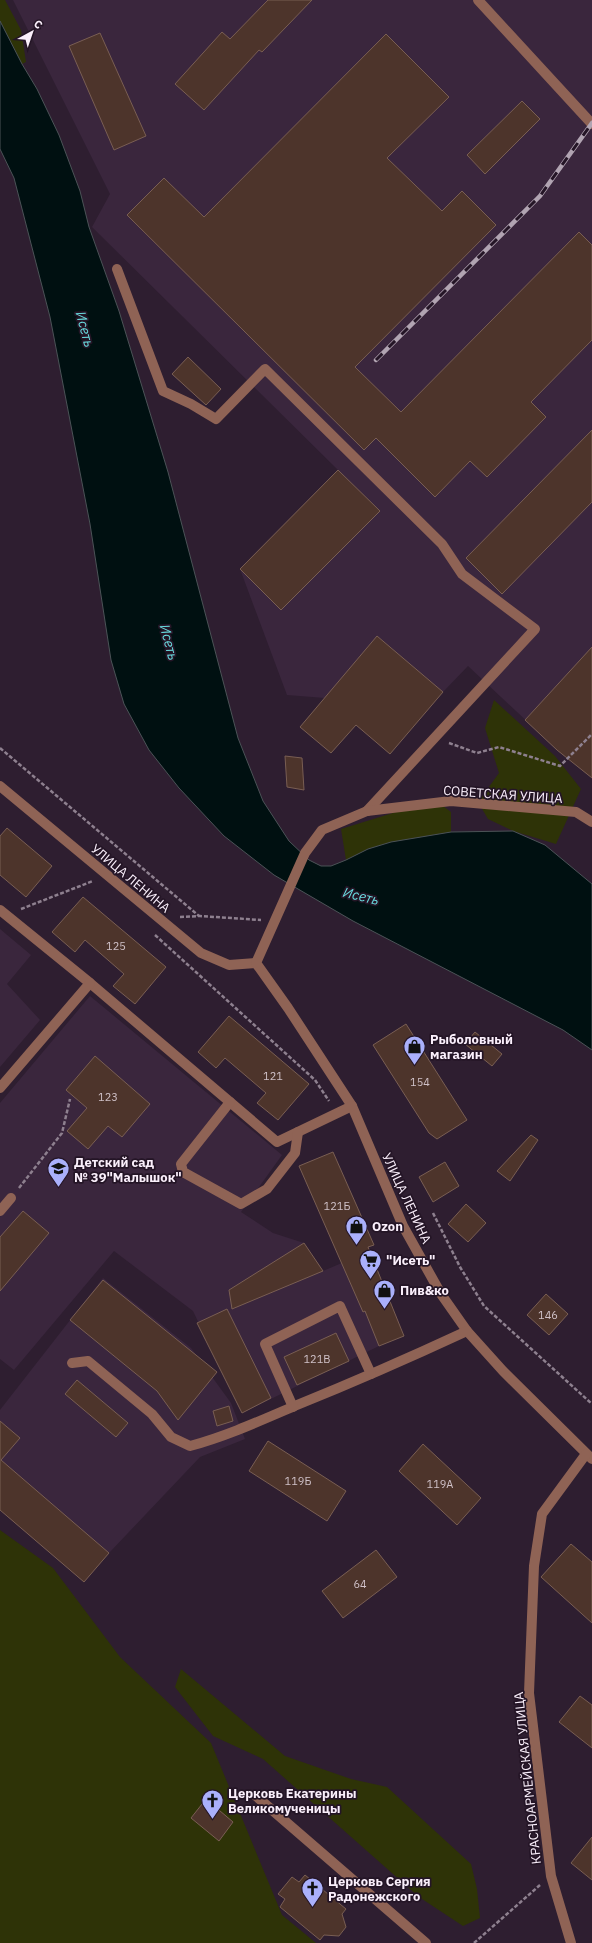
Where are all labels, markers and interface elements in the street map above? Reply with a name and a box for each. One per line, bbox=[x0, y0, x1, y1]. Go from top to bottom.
north arrow bbox=[12, 12, 52, 52]
text: С bbox=[31, 17, 46, 32]
water label: Исеть bbox=[72, 309, 98, 349]
water label: Исеть bbox=[156, 622, 182, 662]
street label: СОВЕТСКАЯ УЛИЦА bbox=[443, 782, 564, 807]
street label: УЛИЦА ЛЕНИНА bbox=[88, 840, 174, 917]
water label: Исеть bbox=[341, 883, 381, 909]
house number: 125 bbox=[106, 939, 126, 953]
place label: Рыболовный магазин bbox=[430, 1031, 513, 1063]
shop icon: Рыболовный магазин bbox=[402, 1033, 428, 1066]
house number: 121 bbox=[263, 1069, 283, 1083]
house number: 154 bbox=[410, 1075, 430, 1089]
house number: 123 bbox=[98, 1090, 118, 1104]
street label: УЛИЦА ЛЕНИНА bbox=[378, 1150, 435, 1247]
place label: Детский сад № 39"Малышок" bbox=[74, 1154, 182, 1186]
school or university icon: Детский сад № 39"Малышок" bbox=[46, 1156, 72, 1189]
house number: 121Б bbox=[324, 1199, 350, 1213]
shop icon: Ozon bbox=[343, 1213, 369, 1246]
place label: Ozon bbox=[372, 1218, 403, 1235]
supermarket icon: "Исеть" bbox=[357, 1247, 383, 1280]
place label: "Исеть" bbox=[386, 1252, 435, 1269]
shop icon: Пив&ко bbox=[371, 1277, 397, 1310]
place label: Пив&ко bbox=[400, 1282, 449, 1299]
house number: 146 bbox=[538, 1308, 558, 1322]
house number: 121В bbox=[304, 1352, 330, 1366]
house number: 119Б bbox=[285, 1474, 311, 1488]
house number: 119А bbox=[427, 1477, 453, 1491]
house number: 64 bbox=[353, 1577, 367, 1591]
street label: КРАСНОАРМЕЙСКАЯ УЛИЦА bbox=[510, 1690, 545, 1865]
place label: Церковь Екатерины Великомученицы bbox=[228, 1785, 356, 1817]
church icon: Церковь Екатерины Великомученицы bbox=[199, 1787, 225, 1820]
place label: Церковь Сергия Радонежского bbox=[328, 1873, 431, 1905]
church icon: Церковь Сергия Радонежского bbox=[300, 1875, 326, 1908]

